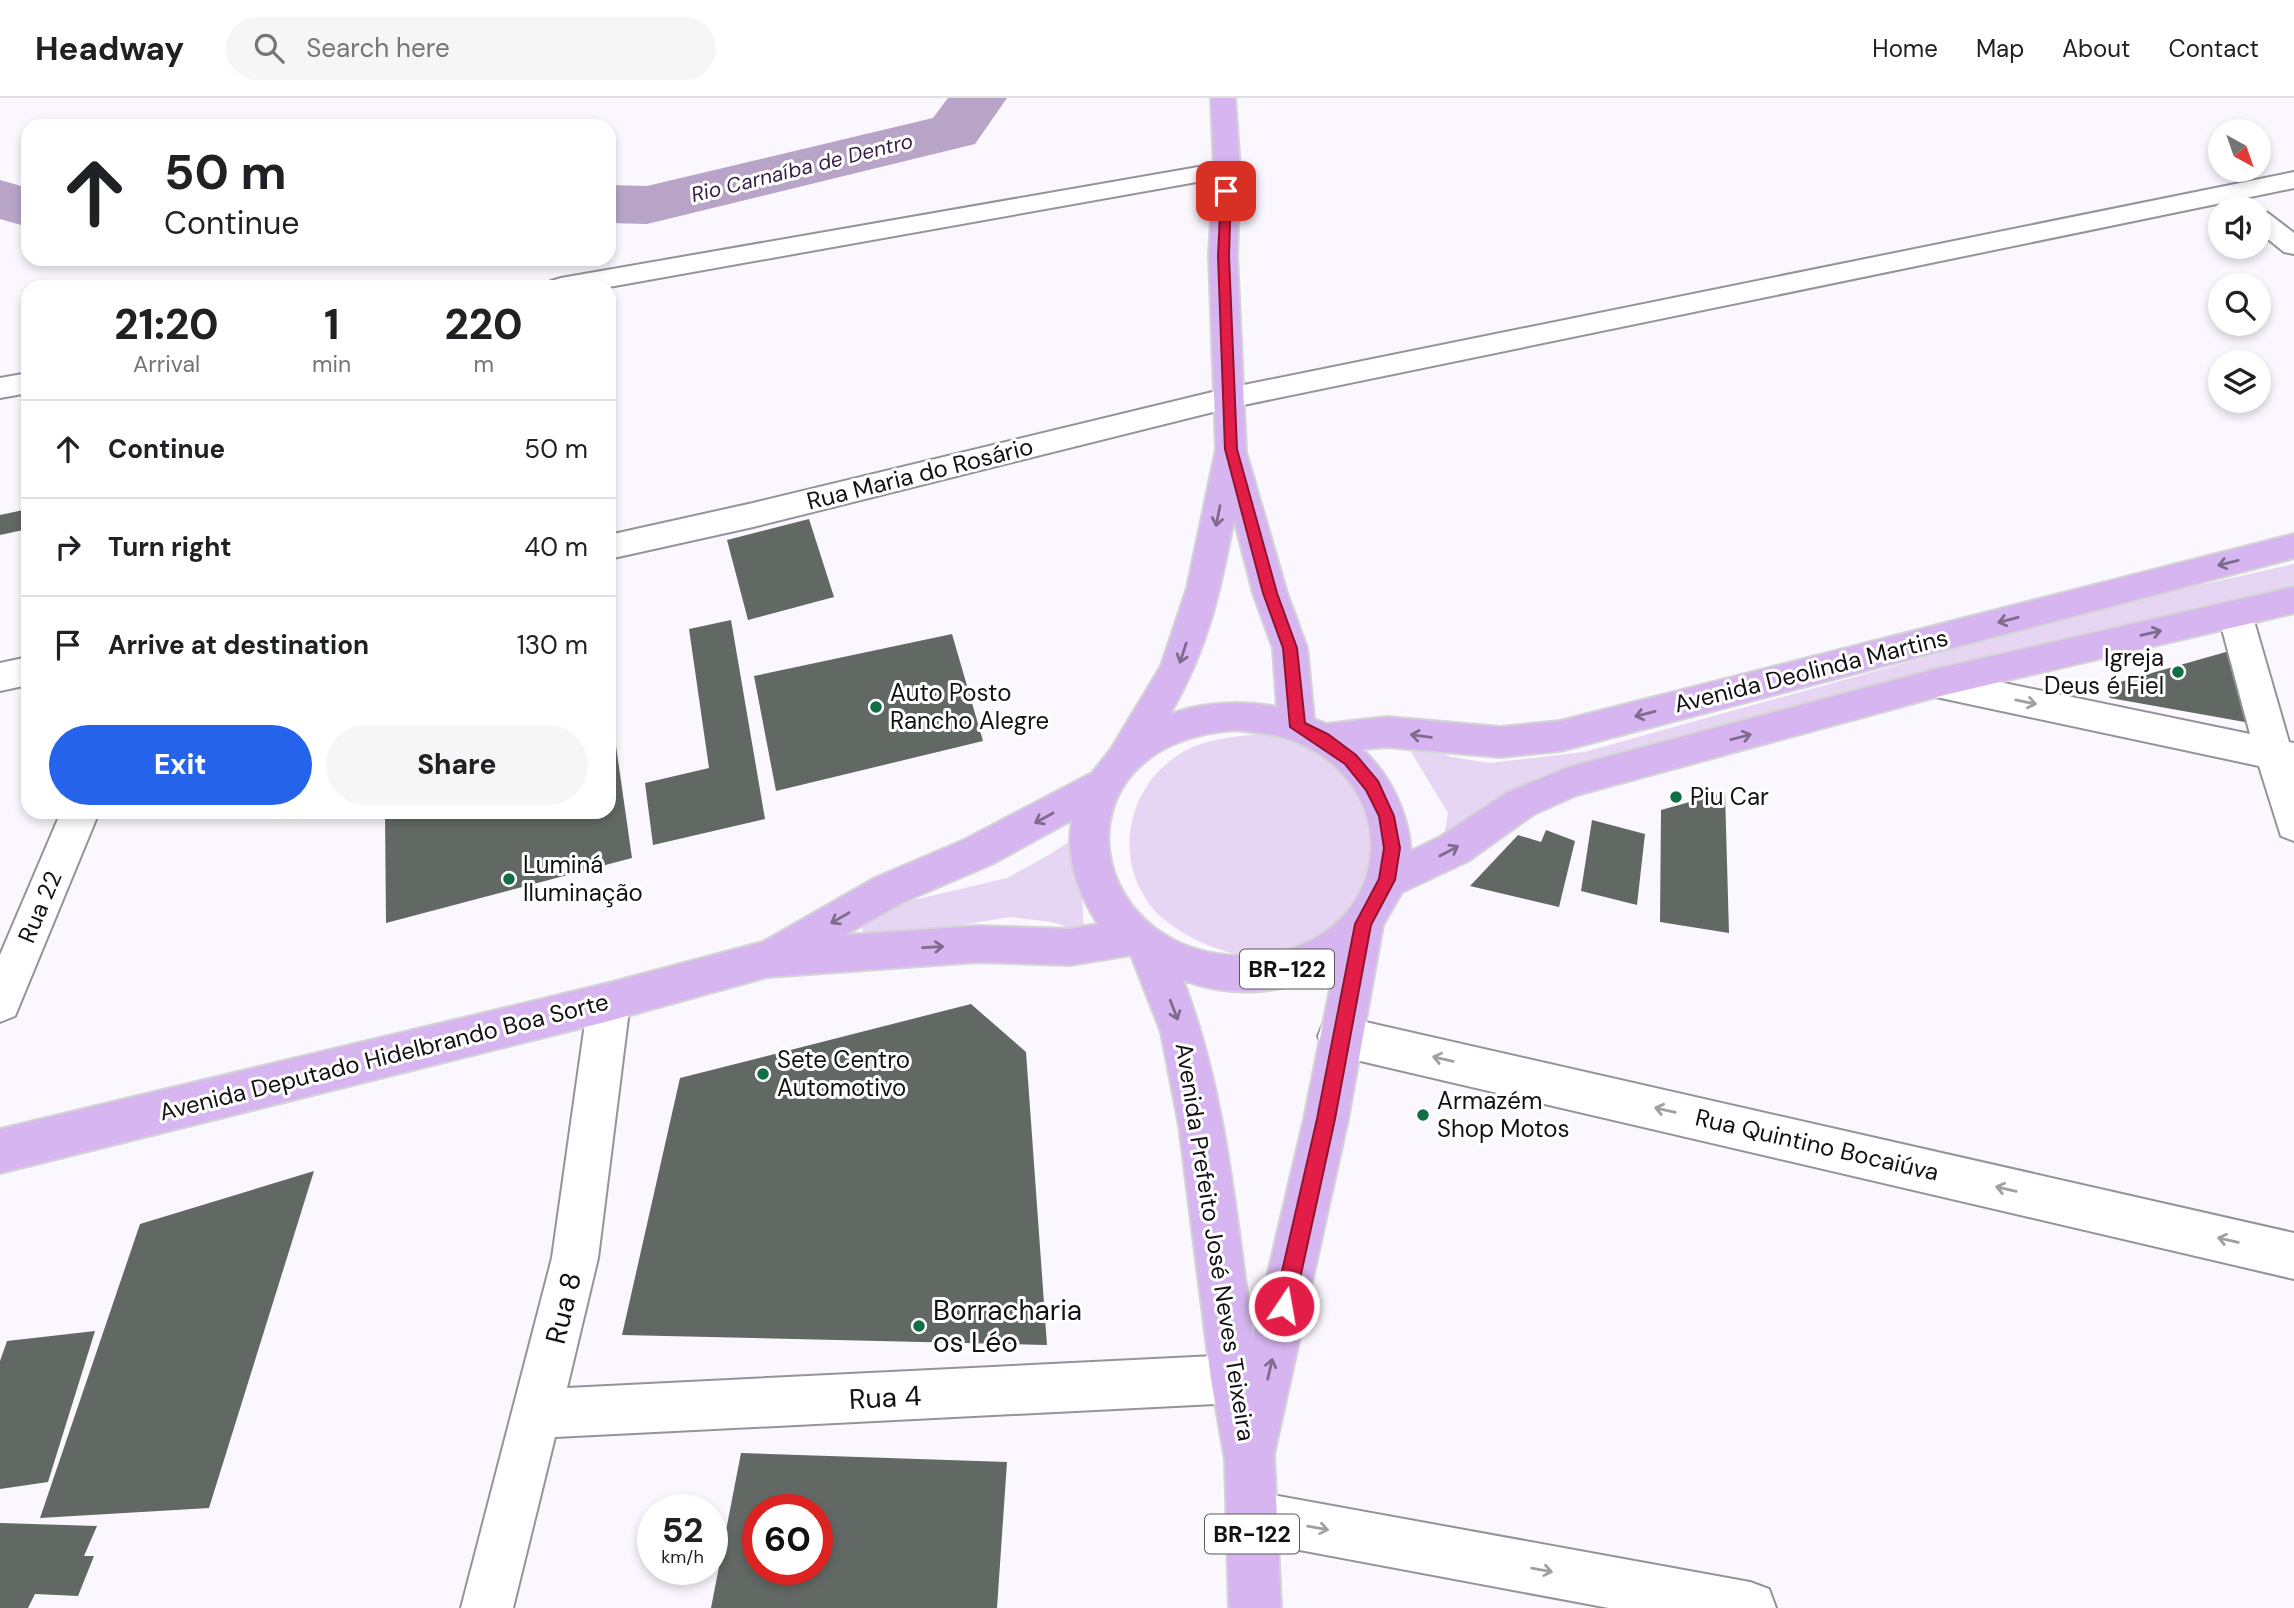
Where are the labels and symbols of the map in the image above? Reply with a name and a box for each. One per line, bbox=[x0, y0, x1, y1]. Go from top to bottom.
north arrow bbox=[2208, 119, 2272, 182]
water label: Rio Carnaíba de Dentro bbox=[688, 127, 916, 209]
pin bbox=[1196, 161, 1256, 221]
street label: Rua Maria do Rosário bbox=[803, 430, 1036, 517]
one-way arrow bbox=[1211, 504, 1224, 527]
one-way arrow bbox=[2217, 557, 2240, 570]
one-way arrow bbox=[1997, 614, 2019, 627]
street label: Avenida Deolinda Martins bbox=[1671, 621, 1951, 720]
one-way arrow bbox=[2139, 626, 2162, 640]
one-way arrow bbox=[1176, 642, 1188, 664]
place label: Igreja Deus é Fiel bbox=[2044, 642, 2164, 701]
marker: Igreja Deus é Fiel bbox=[2170, 664, 2186, 680]
place label: Auto Posto Rancho Alegre bbox=[890, 677, 1049, 736]
one-way arrow bbox=[2014, 696, 2037, 710]
marker: Auto Posto Rancho Alegre bbox=[868, 699, 884, 715]
one-way arrow bbox=[1634, 708, 1657, 721]
one-way arrow bbox=[1410, 729, 1433, 742]
one-way arrow bbox=[1729, 730, 1752, 743]
place label: Piu Car bbox=[1690, 781, 1769, 812]
marker: Piu Car bbox=[1668, 789, 1684, 805]
one-way arrow bbox=[1035, 811, 1055, 825]
one-way arrow bbox=[1438, 844, 1459, 857]
place label: Luminá Iluminação bbox=[523, 849, 643, 908]
street label: Rua 22 bbox=[11, 866, 68, 947]
marker: Luminá Iluminação bbox=[501, 871, 517, 887]
one-way arrow bbox=[831, 911, 851, 925]
one-way arrow bbox=[921, 940, 943, 953]
road number: BR-122 bbox=[1240, 950, 1334, 988]
street label: Avenida Deputado Hidelbrando Boa Sorte bbox=[156, 986, 612, 1127]
one-way arrow bbox=[1169, 999, 1181, 1020]
street label: Avenida Prefeito José Neves Teixeira bbox=[1169, 1041, 1262, 1443]
place label: Sete Centro Automotivo bbox=[777, 1044, 910, 1103]
one-way arrow bbox=[1432, 1052, 1455, 1065]
marker: Sete Centro Automotivo bbox=[755, 1066, 771, 1082]
place label: Armazém Shop Motos bbox=[1437, 1085, 1570, 1144]
street label: Rua Quintino Bocaiúva bbox=[1692, 1101, 1942, 1188]
one-way arrow bbox=[1654, 1103, 1677, 1116]
marker: Armazém Shop Motos bbox=[1415, 1107, 1431, 1123]
one-way arrow bbox=[1995, 1182, 2018, 1195]
one-way arrow bbox=[2217, 1233, 2239, 1246]
street label: Rua 8 bbox=[537, 1269, 590, 1348]
position arrow bbox=[1247, 1269, 1321, 1343]
place label: Borracharia os Léo bbox=[933, 1292, 1082, 1361]
marker: Borracharia os Léo bbox=[911, 1318, 927, 1334]
one-way arrow bbox=[1263, 1358, 1277, 1381]
street label: Rua 4 bbox=[848, 1377, 922, 1418]
speed limit sign: 60 bbox=[742, 1494, 833, 1585]
road number: BR-122 bbox=[1205, 1514, 1299, 1554]
one-way arrow bbox=[1306, 1522, 1329, 1535]
one-way arrow bbox=[1530, 1563, 1553, 1577]

